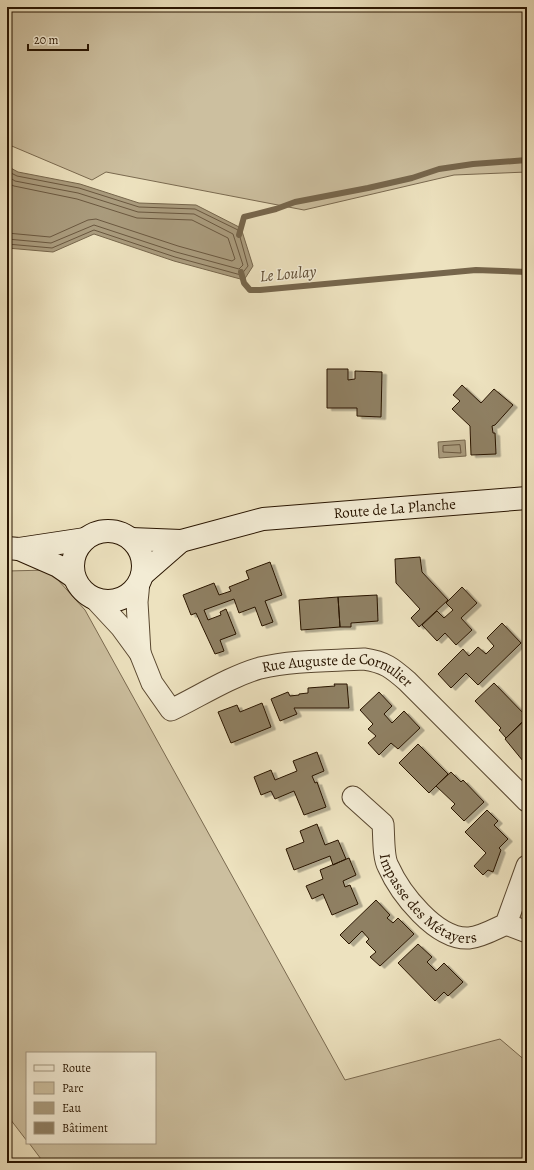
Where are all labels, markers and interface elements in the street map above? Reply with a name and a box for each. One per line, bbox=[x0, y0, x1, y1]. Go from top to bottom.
scale bar bbox=[28, 26, 88, 52]
text: 20 m bbox=[34, 32, 58, 48]
water label: Le Loulay bbox=[259, 261, 317, 287]
street label: Route de La Planche bbox=[333, 494, 457, 523]
street label: Rue Auguste de Cornulier bbox=[260, 649, 418, 692]
street label: Impasse des Métayers bbox=[375, 852, 479, 948]
legend bbox=[26, 1052, 156, 1144]
text: Route bbox=[62, 1060, 91, 1076]
text: Parc bbox=[62, 1080, 84, 1096]
text: Eau bbox=[62, 1100, 81, 1116]
text: Bâtiment bbox=[62, 1120, 108, 1136]

